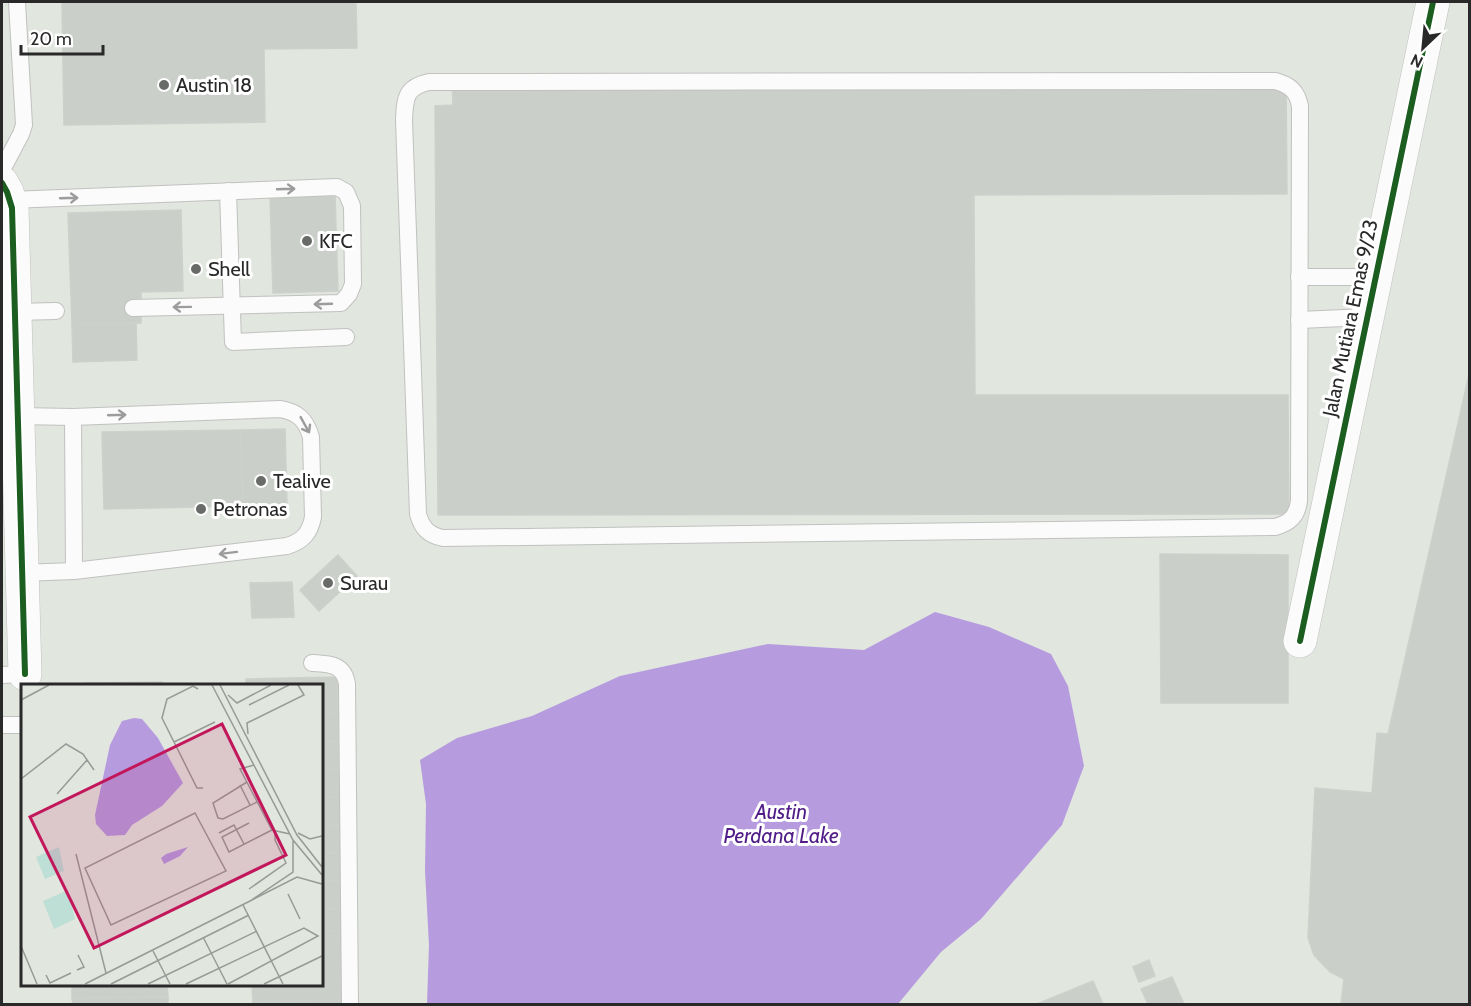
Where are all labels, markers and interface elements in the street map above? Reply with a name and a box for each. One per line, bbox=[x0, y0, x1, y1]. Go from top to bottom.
scale bar bbox=[21, 18, 104, 56]
north arrow bbox=[1393, 18, 1453, 78]
text: 20 m bbox=[30, 28, 72, 50]
text: N bbox=[1407, 50, 1426, 72]
place label: Austin 18 bbox=[176, 73, 252, 97]
marker: Austin 18 bbox=[157, 78, 171, 92]
one-way arrow bbox=[276, 183, 296, 195]
one-way arrow bbox=[58, 192, 78, 203]
street label: Jalan Mutiara Emas 9/23 bbox=[1317, 217, 1383, 420]
place label: KFC bbox=[319, 229, 353, 253]
marker: KFC bbox=[300, 234, 314, 248]
place label: Shell bbox=[208, 257, 250, 281]
marker: Shell bbox=[189, 262, 203, 276]
one-way arrow bbox=[313, 298, 333, 309]
one-way arrow bbox=[173, 302, 193, 313]
one-way arrow bbox=[107, 410, 127, 421]
one-way arrow bbox=[299, 416, 311, 433]
place label: Tealive bbox=[273, 469, 331, 493]
marker: Tealive bbox=[254, 474, 268, 488]
place label: Petronas bbox=[213, 497, 287, 521]
marker: Petronas bbox=[194, 502, 208, 516]
one-way arrow bbox=[219, 548, 239, 559]
place label: Surau bbox=[340, 571, 388, 595]
marker: Surau bbox=[321, 576, 335, 590]
inset map bbox=[21, 684, 322, 985]
water label: Austin Perdana Lake bbox=[723, 799, 839, 848]

